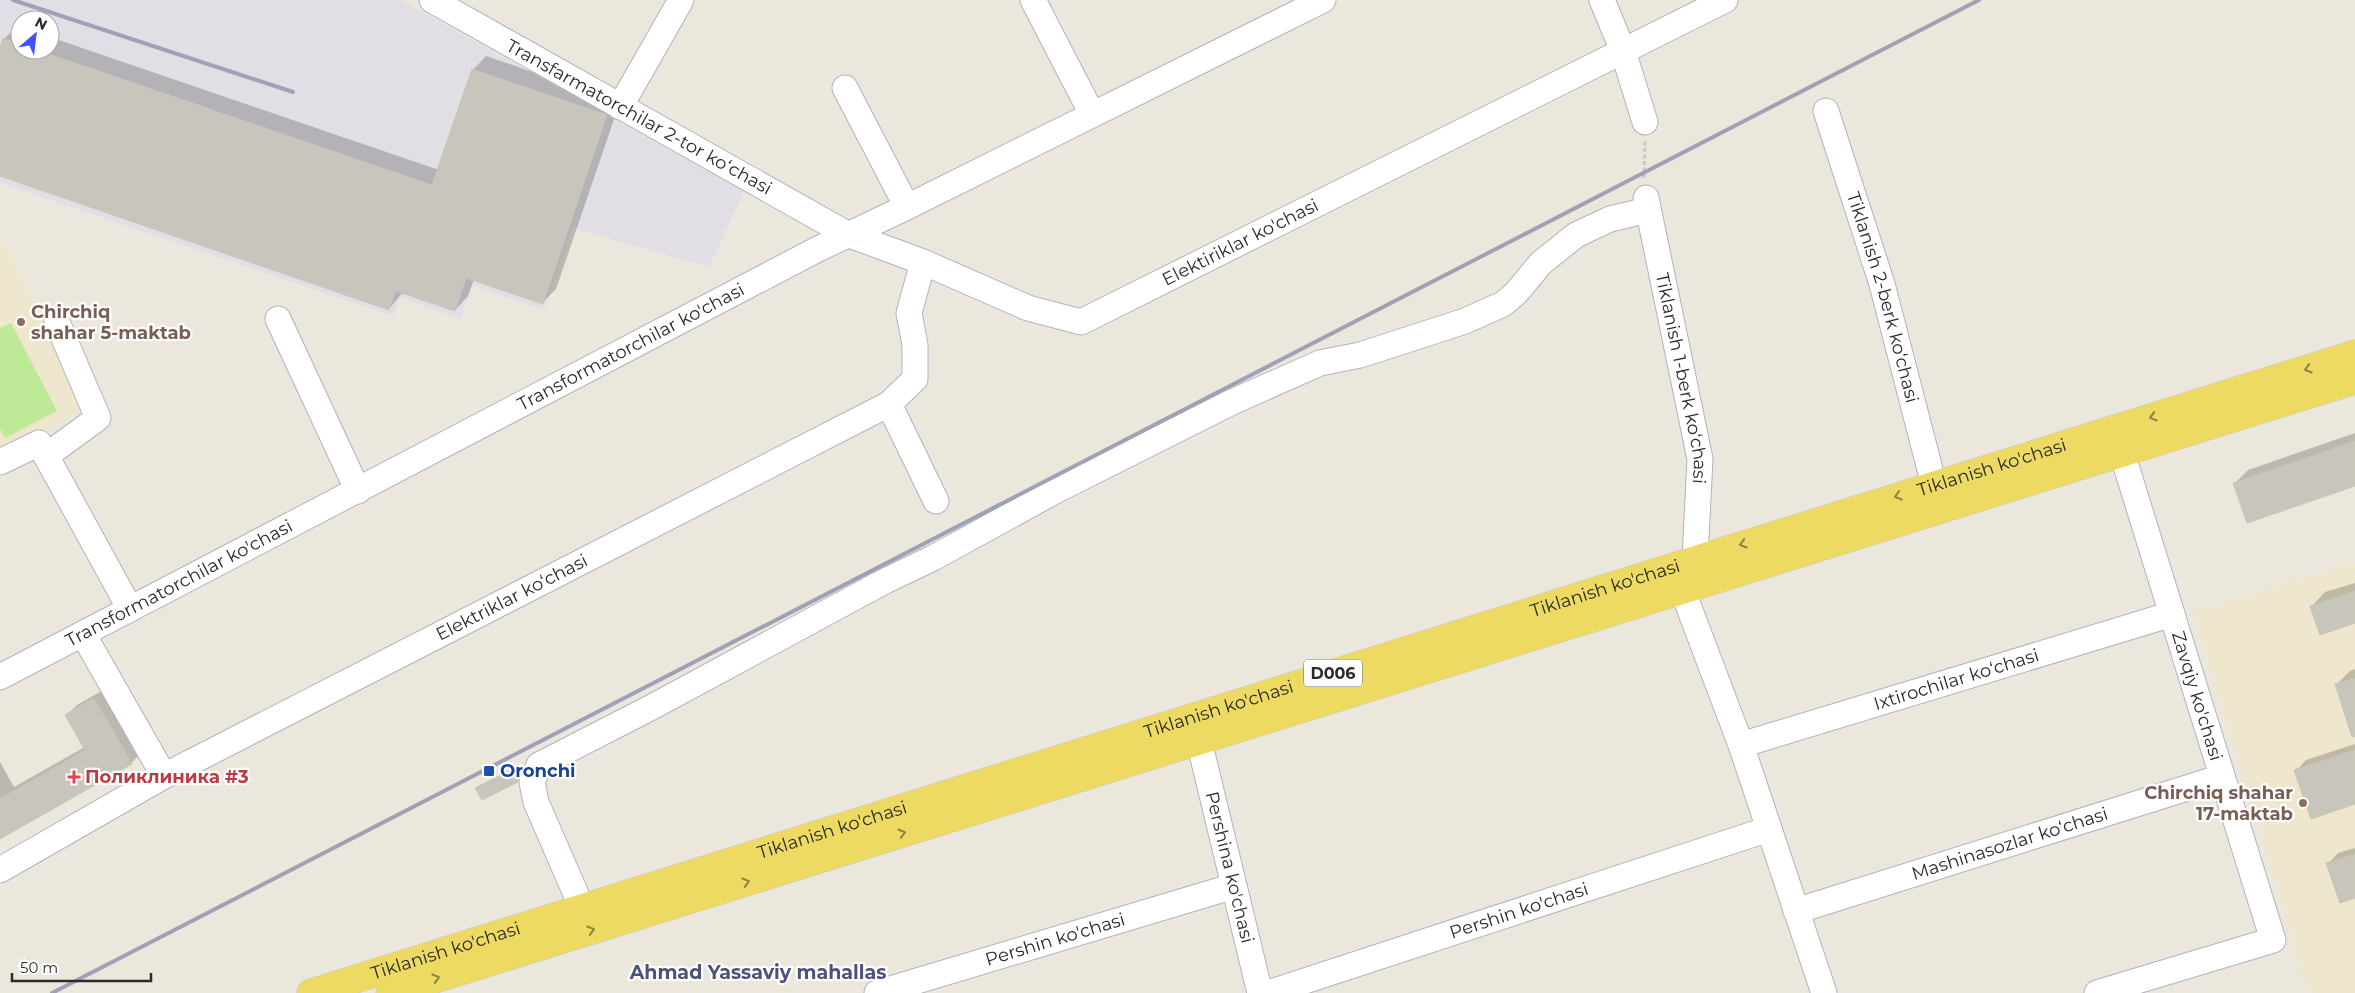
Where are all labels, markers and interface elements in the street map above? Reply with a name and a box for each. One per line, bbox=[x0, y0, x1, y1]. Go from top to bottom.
north arrow bbox=[10, 10, 60, 60]
text: N bbox=[32, 13, 50, 34]
street label: Transfarmatorchilar 2-tor koʻchasi bbox=[502, 35, 776, 199]
street label: Tiklanish 2-berk ko‘chasi bbox=[1842, 189, 1923, 405]
street label: Elektiriklar ko'chasi bbox=[1158, 194, 1322, 291]
street label: Tiklanish 1-berk ko‘chasi bbox=[1651, 271, 1711, 484]
street label: Transformatorchilar ko'chasi bbox=[514, 278, 748, 415]
place label: Chirchiq shahar 5-maktab bbox=[31, 301, 191, 344]
marker: Chirchiq shahar 5-maktab bbox=[15, 316, 27, 328]
one-way arrow bbox=[2305, 363, 2313, 373]
one-way arrow bbox=[2150, 411, 2158, 421]
street label: Tiklanish ko'chasi bbox=[1914, 434, 2069, 501]
one-way arrow bbox=[1894, 491, 1902, 501]
street label: Transformatorchilar ko'chasi bbox=[62, 515, 296, 652]
one-way arrow bbox=[1739, 539, 1747, 549]
street label: Elektriklar ko‘chasi bbox=[432, 550, 591, 646]
street label: Tiklanish ko'chasi bbox=[1528, 555, 1683, 622]
street label: Zavqiy ko'chasi bbox=[2167, 629, 2227, 763]
street label: Ixtirochilar ko‘chasi bbox=[1871, 644, 2041, 715]
road number: D006 bbox=[1304, 660, 1362, 686]
street label: Tiklanish ko'chasi bbox=[1141, 676, 1296, 743]
place label: Oronchi bbox=[500, 760, 576, 782]
marker: Oronchi bbox=[482, 764, 496, 778]
place label: Поликлиника #3 bbox=[85, 766, 249, 788]
marker: Поликлиника #3 bbox=[67, 770, 81, 784]
place label: Chirchiq shahar 17-maktab bbox=[2144, 782, 2293, 825]
street label: Pershina ko'chasi bbox=[1201, 789, 1259, 945]
street label: Tiklanish ko'chasi bbox=[755, 796, 910, 864]
marker: Chirchiq shahar 17-maktab bbox=[2297, 797, 2309, 809]
street label: Mashinasozlar ko‘chasi bbox=[1909, 803, 2111, 885]
one-way arrow bbox=[897, 829, 905, 839]
one-way arrow bbox=[742, 877, 750, 887]
street label: Pershin ko'chasi bbox=[1447, 878, 1591, 944]
street label: Pershin ko'chasi bbox=[983, 908, 1128, 971]
street label: Tiklanish ko'chasi bbox=[368, 917, 523, 985]
one-way arrow bbox=[587, 926, 595, 936]
scale bar bbox=[12, 950, 151, 982]
text: 50 m bbox=[20, 958, 58, 977]
district label: Ahmad Yassaviy mahallas bbox=[629, 961, 886, 984]
one-way arrow bbox=[432, 974, 440, 984]

